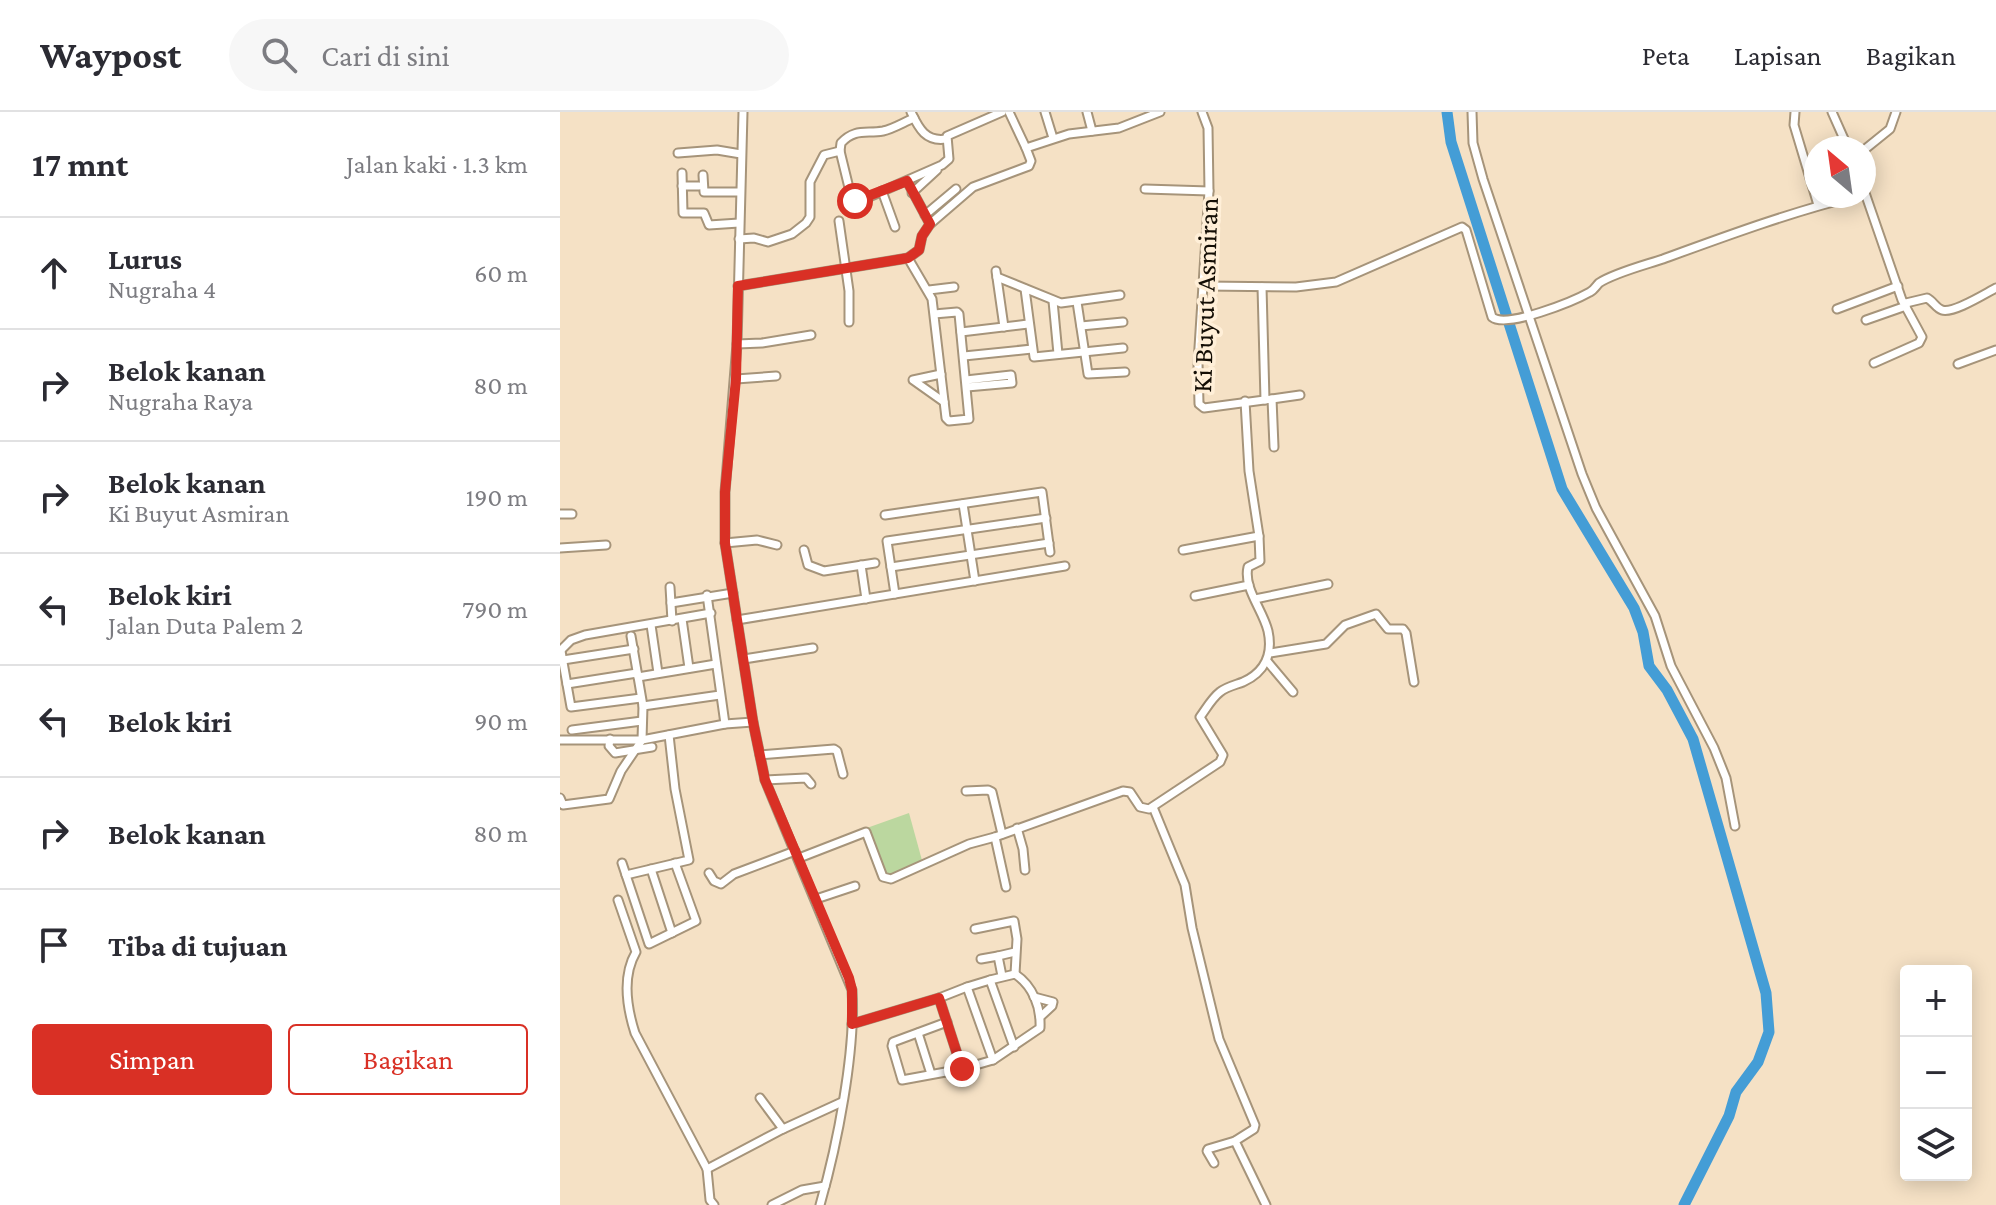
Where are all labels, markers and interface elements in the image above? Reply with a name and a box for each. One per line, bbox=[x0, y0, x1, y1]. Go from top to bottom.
search box bbox=[229, 19, 789, 91]
icon: search bbox=[257, 33, 301, 77]
text: Waypost bbox=[40, 34, 181, 76]
text: Cari di sini bbox=[321, 39, 450, 72]
text: Peta bbox=[1642, 40, 1690, 71]
text: Lapisan bbox=[1734, 40, 1822, 71]
text: Bagikan bbox=[1866, 40, 1956, 71]
north arrow bbox=[1804, 136, 1876, 208]
text: 17 mnt bbox=[32, 146, 128, 183]
text: Jalan kaki · 1.3 km bbox=[346, 150, 528, 179]
route start bbox=[837, 183, 873, 219]
street label: Ki Buyut Asmiran bbox=[1186, 197, 1224, 393]
text: Lurus bbox=[108, 242, 182, 275]
icon: ahead bbox=[32, 251, 76, 295]
text: 60 m bbox=[474, 259, 528, 288]
text: Nugraha 4 bbox=[108, 275, 216, 304]
text: Belok kanan bbox=[108, 354, 266, 387]
icon: right bbox=[32, 363, 76, 407]
text: 80 m bbox=[474, 371, 528, 400]
text: Nugraha Raya bbox=[108, 387, 253, 416]
text: Belok kanan bbox=[108, 466, 266, 499]
icon: right bbox=[32, 475, 76, 519]
text: 190 m bbox=[466, 483, 528, 512]
text: Ki Buyut Asmiran bbox=[108, 499, 289, 528]
text: Belok kiri bbox=[108, 578, 232, 611]
icon: left bbox=[32, 587, 76, 631]
text: 790 m bbox=[462, 595, 528, 624]
text: Jalan Duta Palem 2 bbox=[108, 611, 303, 640]
icon: left bbox=[32, 699, 76, 743]
text: Belok kiri bbox=[108, 705, 232, 738]
text: 90 m bbox=[474, 707, 528, 736]
icon: right bbox=[32, 811, 76, 855]
text: Belok kanan bbox=[108, 817, 266, 850]
text: 80 m bbox=[474, 819, 528, 848]
icon: arrive bbox=[32, 923, 76, 967]
text: Tiba di tujuan bbox=[108, 929, 287, 962]
map controls bbox=[1900, 965, 1972, 1181]
button: + bbox=[1900, 965, 1972, 1037]
button: Simpan bbox=[32, 1024, 272, 1095]
button: Bagikan bbox=[288, 1024, 528, 1095]
button: − bbox=[1900, 1037, 1972, 1109]
route end bbox=[944, 1051, 980, 1087]
button: layers bbox=[1900, 1109, 1972, 1181]

